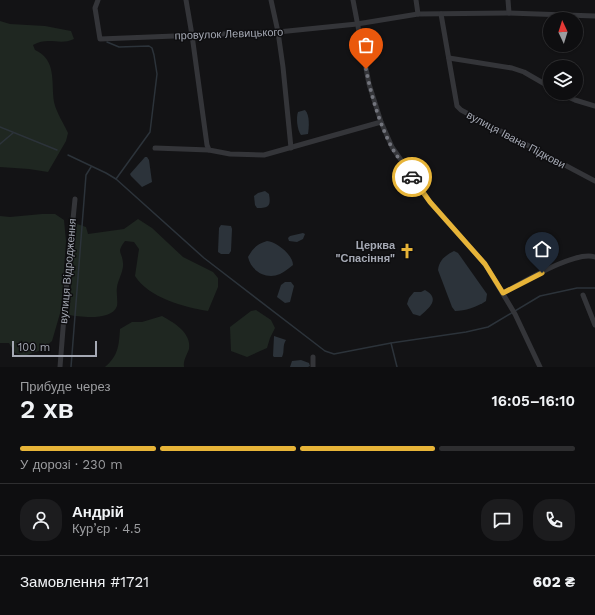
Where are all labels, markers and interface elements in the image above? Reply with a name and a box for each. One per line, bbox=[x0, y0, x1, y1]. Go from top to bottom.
north arrow bbox=[543, 12, 583, 52]
map controls bbox=[543, 12, 583, 100]
street label: провулок Левицького bbox=[175, 26, 283, 42]
pin bbox=[349, 28, 383, 69]
icon: bag bbox=[355, 34, 377, 56]
button: layers bbox=[543, 60, 583, 100]
street label: вулиця Івана Підкови bbox=[464, 108, 568, 172]
courier bbox=[392, 157, 432, 197]
icon: car bbox=[401, 166, 423, 188]
street label: вулиця Відродження bbox=[57, 218, 79, 324]
pin bbox=[525, 232, 559, 273]
icon: home bbox=[531, 238, 553, 260]
place label: Церква "Спасіння" bbox=[336, 239, 396, 265]
church icon: Церква "Спасіння" bbox=[398, 242, 416, 260]
scale bar bbox=[12, 339, 97, 358]
text: 100 m bbox=[18, 341, 50, 354]
text: Прибуде через bbox=[20, 379, 110, 394]
text: 16:05–16:10 bbox=[492, 392, 575, 410]
text: 2 хв bbox=[20, 394, 74, 424]
text: У дорозі · 230 m bbox=[20, 457, 123, 472]
button: person bbox=[20, 499, 62, 541]
button: chat bbox=[481, 499, 523, 541]
button: phone bbox=[533, 499, 575, 541]
text: Андрій bbox=[72, 503, 124, 521]
text: Кур’єр · 4.5 bbox=[72, 521, 141, 536]
text: Замовлення #1721 bbox=[20, 573, 149, 591]
text: 602 ₴ bbox=[533, 573, 575, 591]

